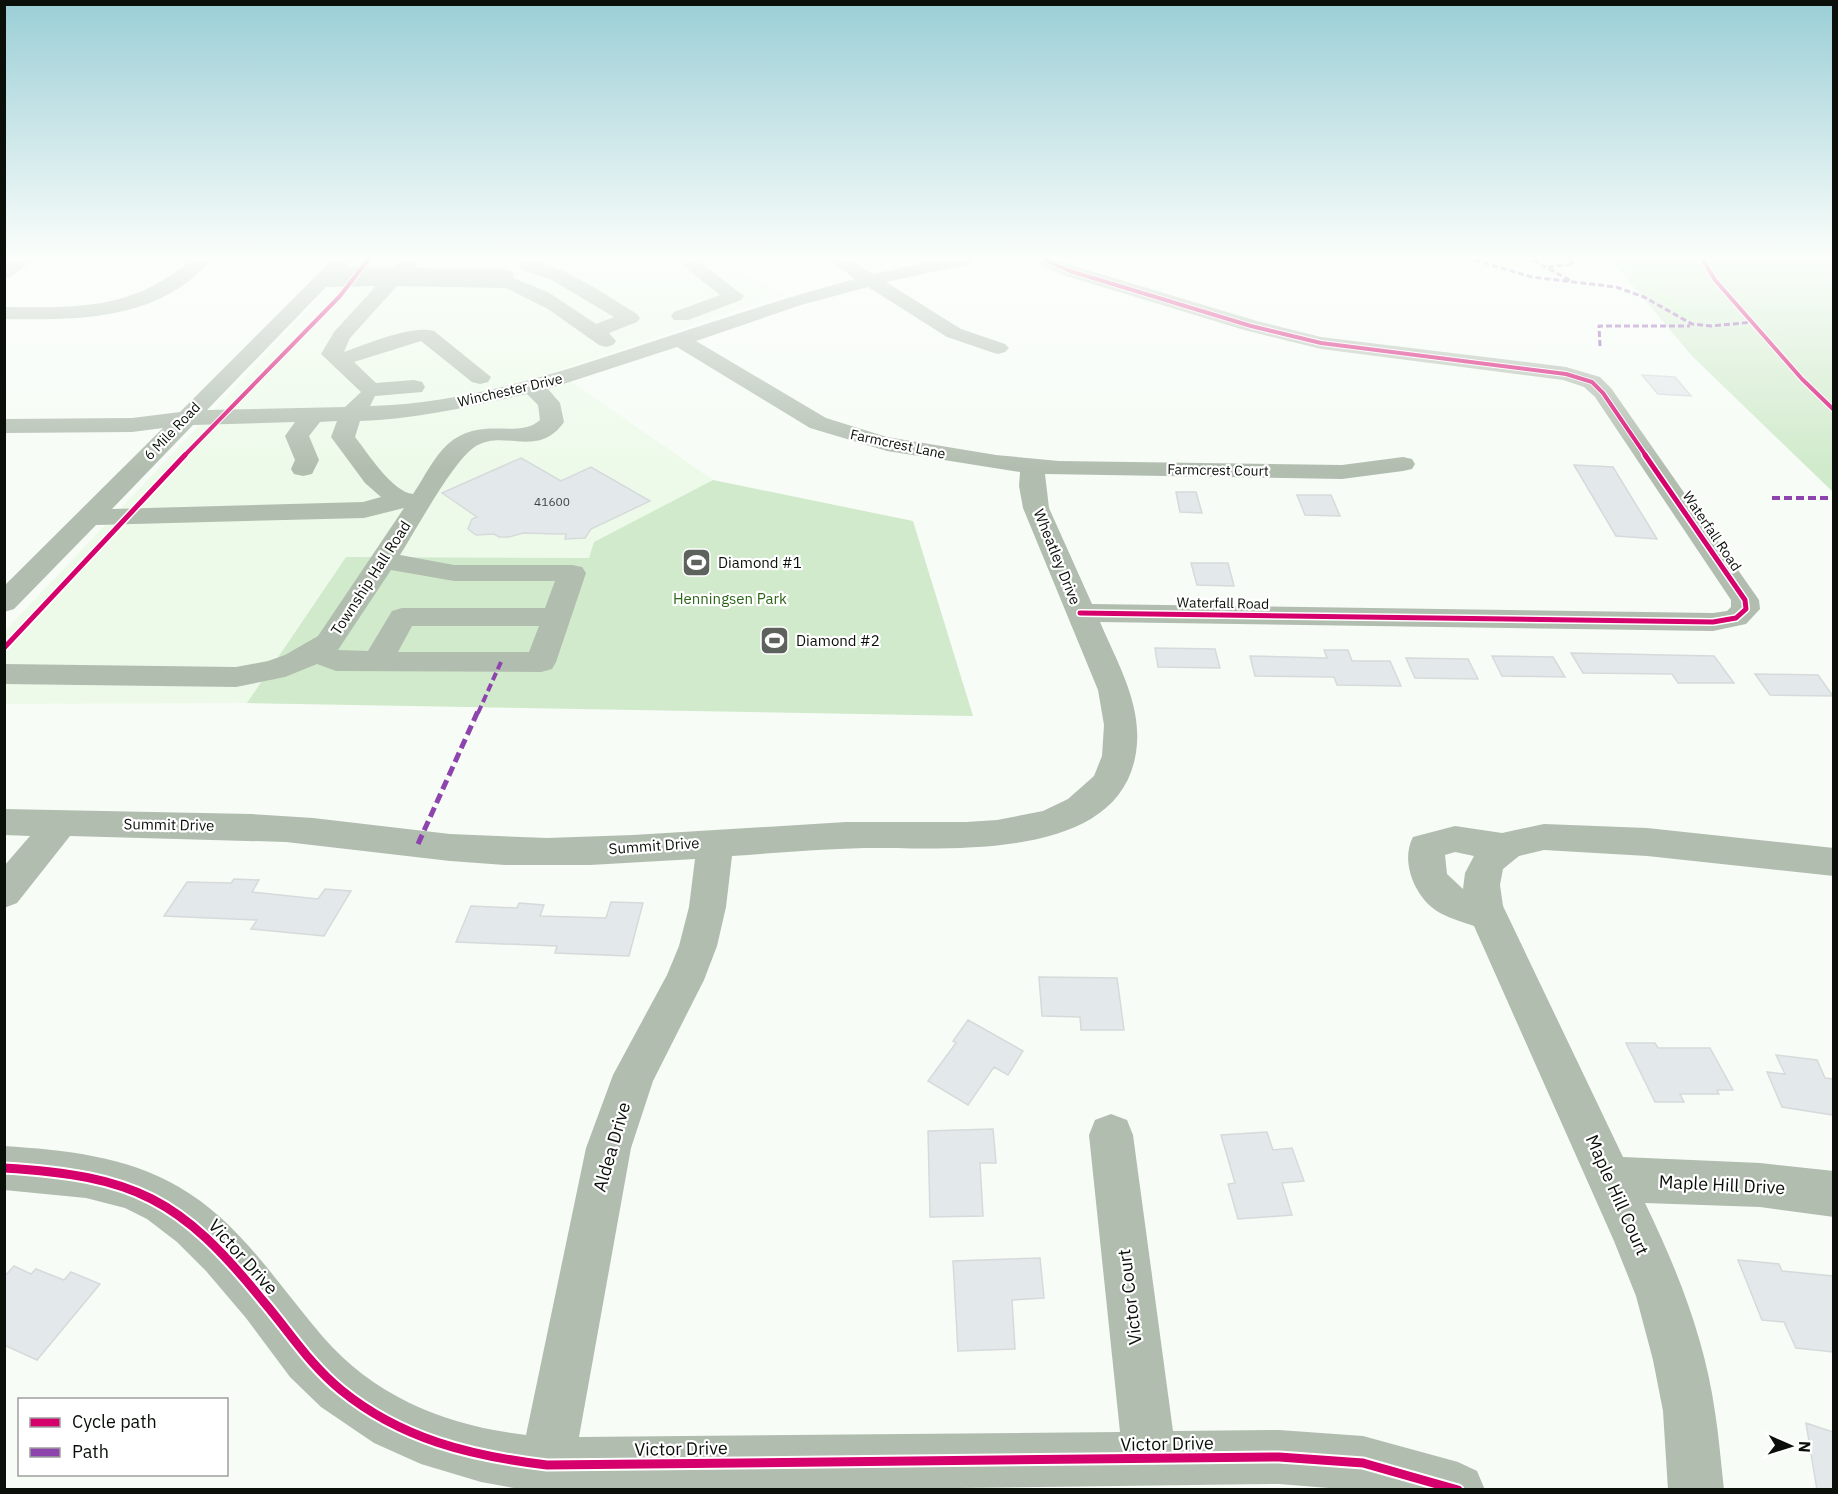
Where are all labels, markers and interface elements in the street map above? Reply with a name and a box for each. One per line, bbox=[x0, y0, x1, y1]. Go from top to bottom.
street label: Winchester Drive bbox=[456, 369, 564, 411]
street label: 6 Mile Road bbox=[140, 398, 204, 464]
street label: Farmcrest Lane bbox=[849, 425, 948, 463]
street label: Farmcrest Court bbox=[1167, 460, 1269, 480]
street label: Waterfall Road bbox=[1679, 488, 1745, 574]
house number: 41600 bbox=[534, 494, 570, 509]
street label: Wheatley Drive bbox=[1030, 506, 1085, 607]
street label: Township Hall Road bbox=[327, 517, 415, 638]
sports icon: Diamond #1 bbox=[681, 547, 713, 579]
place label: Diamond #1 bbox=[718, 553, 802, 572]
park label: Henningsen Park bbox=[673, 589, 787, 608]
street label: Waterfall Road bbox=[1177, 593, 1269, 613]
sports icon: Diamond #2 bbox=[759, 625, 791, 657]
place label: Diamond #2 bbox=[796, 631, 880, 650]
street label: Summit Drive bbox=[123, 814, 215, 835]
street label: Summit Drive bbox=[608, 833, 700, 858]
street label: Aldea Drive bbox=[588, 1099, 635, 1194]
street label: Maple Hill Court bbox=[1581, 1131, 1654, 1259]
street label: Maple Hill Drive bbox=[1658, 1170, 1786, 1199]
street label: Victor Drive bbox=[204, 1214, 283, 1299]
street label: Victor Court bbox=[1112, 1248, 1147, 1346]
legend bbox=[18, 1398, 228, 1476]
text: Cycle path bbox=[72, 1410, 157, 1433]
north arrow bbox=[1760, 1416, 1820, 1476]
street label: Victor Drive bbox=[1120, 1431, 1214, 1456]
street label: Victor Drive bbox=[634, 1436, 728, 1461]
text: Path bbox=[72, 1440, 109, 1463]
text: N bbox=[1795, 1440, 1815, 1453]

